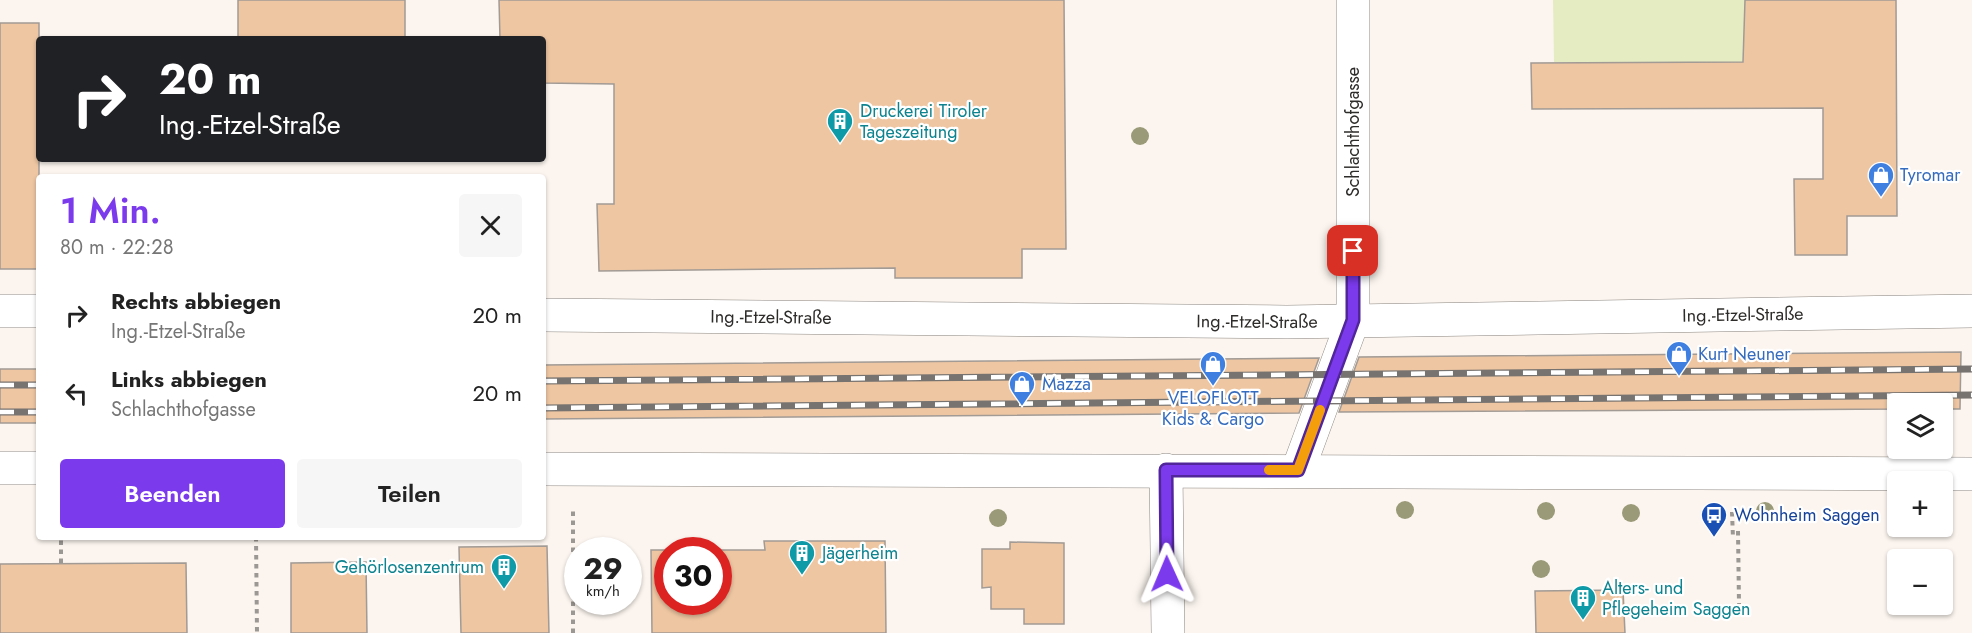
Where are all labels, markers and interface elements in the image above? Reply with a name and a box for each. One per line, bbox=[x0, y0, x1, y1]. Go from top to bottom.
text: 20 m bbox=[159, 49, 261, 110]
icon: right bbox=[60, 60, 138, 138]
street label: Schlachthofgasse bbox=[1340, 67, 1366, 197]
place label: Druckerei Tiroler Tageszeitung bbox=[860, 98, 988, 145]
text: Ing.-Etzel-Straße bbox=[159, 105, 341, 144]
building icon: Druckerei Tiroler Tageszeitung bbox=[825, 106, 855, 144]
shop icon: Tyromar bbox=[1866, 160, 1896, 198]
place label: Tyromar bbox=[1900, 162, 1961, 188]
text: 1 Min. bbox=[60, 184, 161, 236]
button: close bbox=[459, 194, 522, 257]
pin bbox=[1327, 225, 1378, 276]
text: 80 m · 22:28 bbox=[60, 233, 174, 262]
icon: arrive bbox=[1336, 234, 1369, 267]
text: Rechts abbiegen bbox=[111, 285, 281, 317]
icon: right bbox=[60, 299, 93, 332]
text: 20 m bbox=[473, 299, 522, 331]
street label: Ing.-Etzel-Straße bbox=[1682, 301, 1804, 329]
street label: Ing.-Etzel-Straße bbox=[710, 304, 832, 331]
street label: Ing.-Etzel-Straße bbox=[1196, 308, 1318, 335]
text: Ing.-Etzel-Straße bbox=[111, 317, 246, 346]
shop icon: Kurt Neuner bbox=[1664, 339, 1694, 377]
place label: Kurt Neuner bbox=[1698, 341, 1791, 367]
shop icon: VELOFLOTT Kids & Cargo bbox=[1198, 349, 1228, 387]
text: Links abbiegen bbox=[111, 363, 267, 395]
shop icon: Mazza bbox=[1007, 369, 1037, 407]
place label: Mazza bbox=[1042, 371, 1091, 397]
icon: left bbox=[60, 377, 93, 410]
text: 20 m bbox=[473, 377, 522, 409]
place label: VELOFLOTT Kids & Cargo bbox=[1162, 385, 1264, 432]
map controls bbox=[1887, 393, 1953, 615]
button: layers bbox=[1887, 393, 1953, 459]
text: Schlachthofgasse bbox=[111, 395, 256, 424]
button: Beenden bbox=[60, 459, 285, 528]
button: Teilen bbox=[297, 459, 522, 528]
button: + bbox=[1887, 471, 1953, 537]
bus stop icon: Wohnheim Saggen bbox=[1699, 500, 1729, 538]
place label: Wohnheim Saggen bbox=[1734, 502, 1880, 528]
speed limit sign: 30 bbox=[654, 537, 732, 615]
building icon: Jägerheim bbox=[787, 538, 817, 576]
place label: Jägerheim bbox=[820, 540, 898, 566]
position arrow bbox=[1135, 542, 1199, 606]
text: 29 bbox=[583, 547, 623, 590]
button: − bbox=[1887, 549, 1953, 615]
building icon: Gehörlosenzentrum bbox=[489, 552, 519, 590]
place label: Gehörlosenzentrum bbox=[335, 554, 484, 580]
place label: Alters- und Pflegeheim Saggen bbox=[1602, 575, 1751, 622]
text: km/h bbox=[586, 580, 620, 602]
building icon: Alters- und Pflegeheim Saggen bbox=[1568, 583, 1598, 621]

